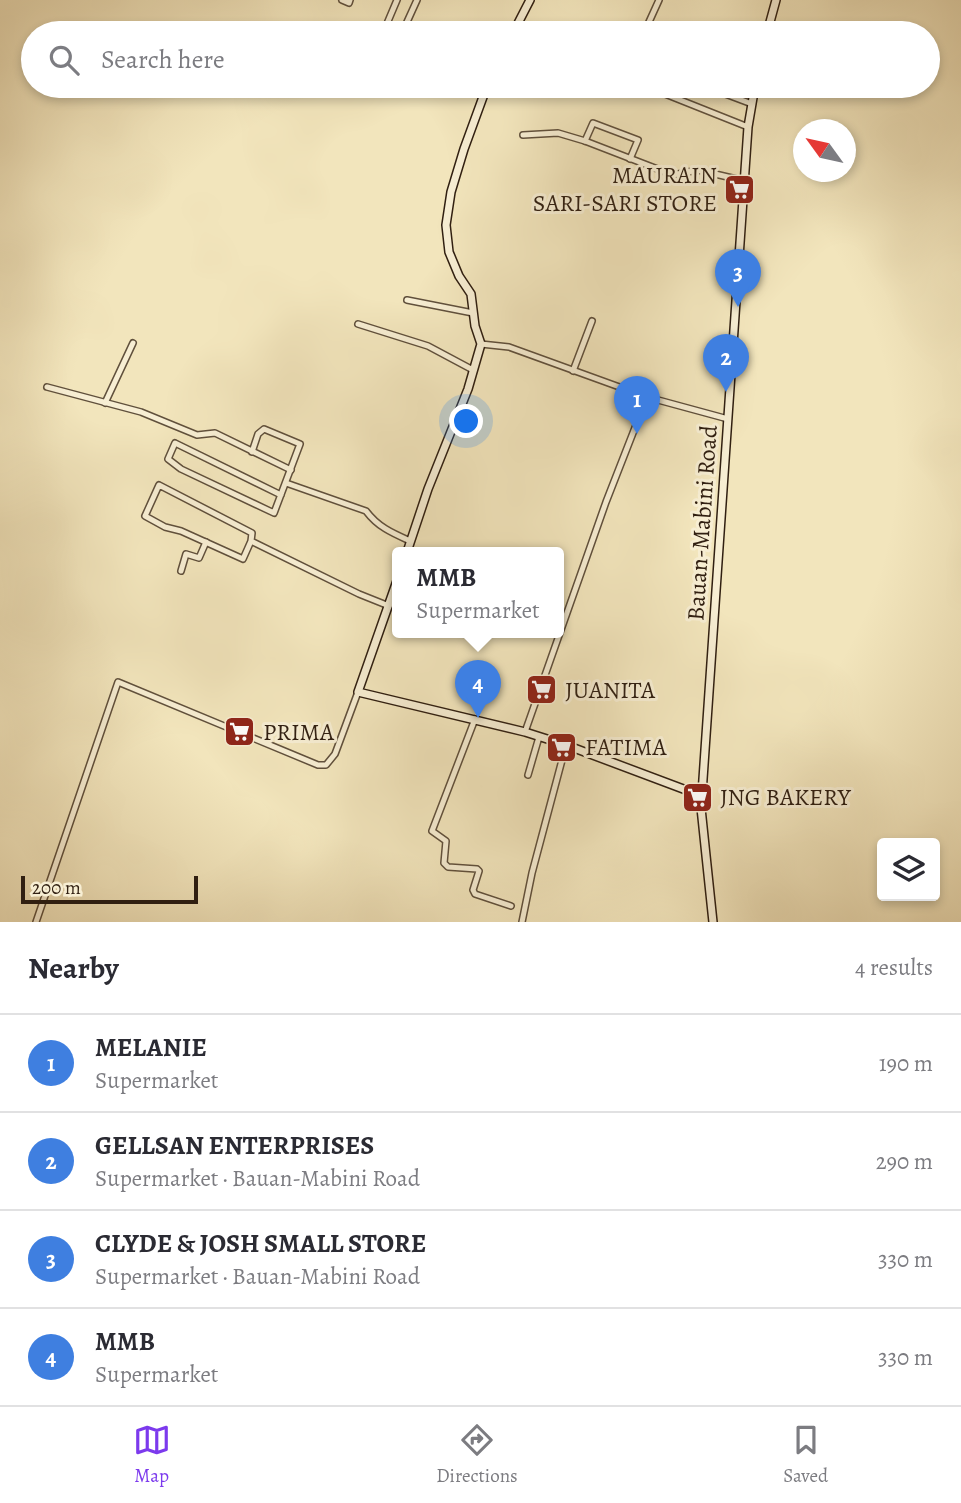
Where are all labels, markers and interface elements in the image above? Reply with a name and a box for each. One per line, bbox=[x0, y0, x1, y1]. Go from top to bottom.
search box bbox=[21, 21, 940, 98]
icon: search bbox=[45, 41, 83, 79]
text: Search here bbox=[101, 42, 225, 77]
north arrow bbox=[793, 119, 856, 182]
place label: MAURAIN SARI-SARI STORE bbox=[533, 159, 717, 219]
supermarket icon: MAURAIN SARI-SARI STORE bbox=[723, 172, 757, 206]
pin: 3 bbox=[715, 249, 761, 307]
pin: 2 bbox=[703, 334, 749, 392]
pin: 1 bbox=[614, 376, 660, 434]
your location bbox=[449, 404, 483, 438]
street label: Bauan-Mabini Road bbox=[679, 424, 725, 622]
popup bbox=[392, 547, 564, 638]
text: MMB bbox=[416, 560, 476, 595]
text: Supermarket bbox=[416, 595, 540, 626]
pin: 4 bbox=[455, 660, 501, 718]
supermarket icon: JUANITA bbox=[525, 673, 559, 707]
place label: JUANITA bbox=[565, 674, 656, 706]
supermarket icon: PRIMA bbox=[223, 715, 257, 749]
place label: PRIMA bbox=[263, 716, 335, 748]
supermarket icon: FATIMA bbox=[545, 730, 579, 764]
place label: FATIMA bbox=[585, 731, 667, 763]
supermarket icon: JNG BAKERY bbox=[680, 780, 714, 814]
place label: JNG BAKERY bbox=[720, 781, 852, 813]
map controls bbox=[877, 838, 940, 901]
button: layers bbox=[877, 838, 940, 901]
scale bar bbox=[21, 873, 198, 905]
text: 200 m bbox=[32, 875, 81, 901]
text: Nearby bbox=[28, 948, 119, 988]
text: 4 results bbox=[855, 952, 933, 983]
text: MELANIE bbox=[95, 1030, 207, 1065]
text: 1 bbox=[47, 1048, 55, 1079]
text: 190 m bbox=[879, 1048, 933, 1079]
text: Supermarket bbox=[95, 1065, 218, 1096]
text: GELLSAN ENTERPRISES bbox=[95, 1128, 374, 1163]
text: 2 bbox=[45, 1146, 57, 1177]
text: 290 m bbox=[876, 1146, 933, 1177]
text: Supermarket · Bauan-Mabini Road bbox=[95, 1163, 420, 1194]
text: CLYDE & JOSH SMALL STORE bbox=[95, 1226, 426, 1261]
text: 3 bbox=[46, 1244, 56, 1275]
text: 330 m bbox=[878, 1244, 933, 1275]
text: Supermarket · Bauan-Mabini Road bbox=[95, 1261, 420, 1292]
text: MMB bbox=[95, 1324, 155, 1359]
text: 4 bbox=[46, 1342, 56, 1373]
text: 330 m bbox=[878, 1342, 933, 1373]
text: Supermarket bbox=[95, 1359, 218, 1390]
tab: Map bbox=[133, 1421, 171, 1489]
tab: Directions bbox=[436, 1421, 518, 1489]
tab: Saved bbox=[783, 1421, 828, 1489]

